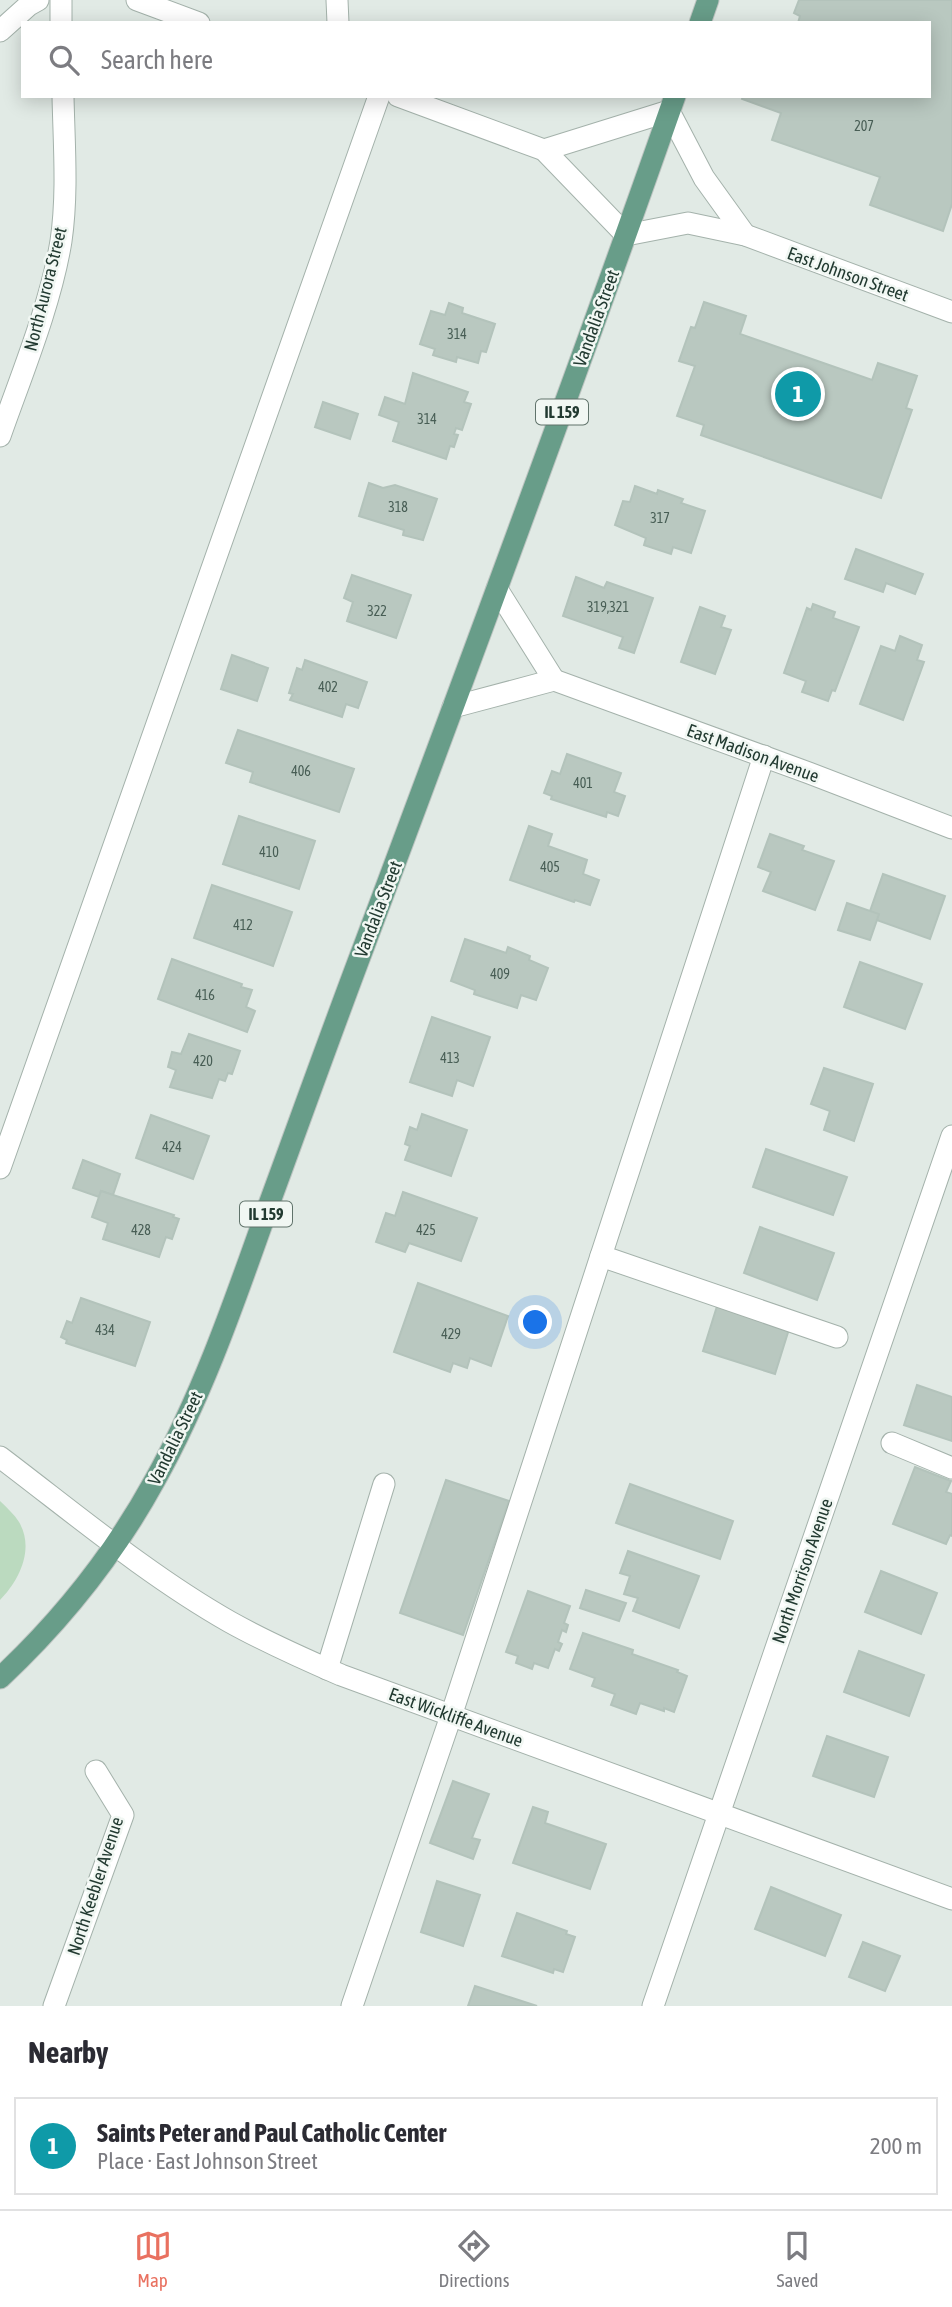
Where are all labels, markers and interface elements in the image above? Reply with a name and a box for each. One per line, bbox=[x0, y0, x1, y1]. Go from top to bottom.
search box bbox=[21, 21, 931, 98]
icon: search bbox=[45, 41, 83, 79]
text: Search here bbox=[101, 45, 213, 75]
house number: 207 bbox=[854, 118, 874, 134]
street label: North Aurora Street bbox=[19, 225, 71, 353]
street label: East Johnson Street bbox=[785, 242, 911, 306]
street label: Vandalia Street bbox=[569, 267, 623, 369]
house number: 314 bbox=[447, 326, 467, 342]
pin: 1 bbox=[775, 368, 821, 420]
road number: IL 159 bbox=[536, 400, 588, 424]
house number: 314 bbox=[417, 411, 437, 427]
house number: 318 bbox=[388, 499, 408, 515]
house number: 317 bbox=[650, 510, 670, 526]
house number: 319,321 bbox=[587, 599, 629, 615]
house number: 322 bbox=[367, 603, 387, 619]
house number: 402 bbox=[318, 679, 338, 695]
street label: East Madison Avenue bbox=[684, 719, 822, 787]
house number: 406 bbox=[291, 763, 311, 779]
house number: 401 bbox=[573, 775, 593, 791]
house number: 410 bbox=[259, 844, 279, 860]
street label: Vandalia Street bbox=[350, 858, 406, 960]
house number: 405 bbox=[540, 859, 560, 875]
house number: 412 bbox=[233, 917, 253, 933]
house number: 409 bbox=[490, 966, 510, 982]
house number: 416 bbox=[195, 987, 215, 1003]
house number: 413 bbox=[440, 1050, 460, 1066]
house number: 420 bbox=[193, 1053, 213, 1069]
house number: 424 bbox=[162, 1139, 182, 1155]
road number: IL 159 bbox=[240, 1202, 292, 1226]
house number: 428 bbox=[131, 1222, 151, 1238]
house number: 425 bbox=[416, 1222, 436, 1238]
your location bbox=[518, 1305, 552, 1339]
house number: 434 bbox=[95, 1322, 115, 1338]
house number: 429 bbox=[441, 1326, 461, 1342]
street label: Vandalia Street bbox=[143, 1388, 207, 1488]
street label: North Morrison Avenue bbox=[767, 1496, 837, 1646]
street label: East Wickliffe Avenue bbox=[386, 1683, 526, 1751]
street label: North Keebler Avenue bbox=[63, 1814, 127, 1958]
text: Nearby bbox=[28, 2035, 108, 2069]
text: Saints Peter and Paul Catholic Center bbox=[97, 2118, 446, 2148]
text: 1 bbox=[48, 2133, 58, 2159]
text: 200 m bbox=[870, 2133, 922, 2159]
text: Place · East Johnson Street bbox=[97, 2148, 318, 2174]
tab: Map bbox=[134, 2227, 172, 2291]
tab: Directions bbox=[439, 2227, 509, 2291]
tab: Saved bbox=[776, 2227, 818, 2291]

